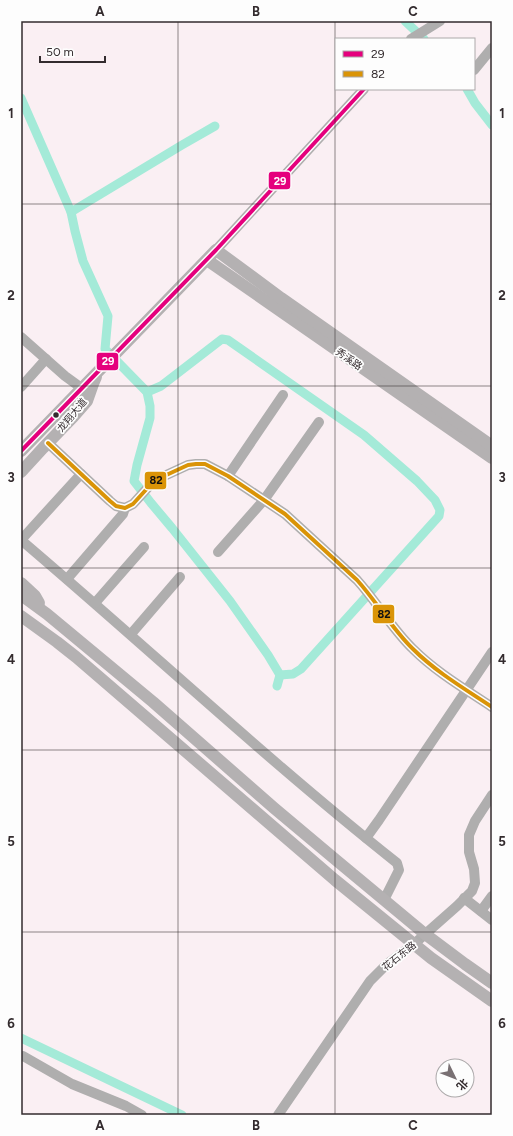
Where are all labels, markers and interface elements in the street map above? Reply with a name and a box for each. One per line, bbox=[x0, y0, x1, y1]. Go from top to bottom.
text: A bbox=[95, 4, 105, 19]
text: B bbox=[252, 4, 260, 19]
text: C bbox=[408, 4, 418, 19]
scale bar bbox=[40, 38, 105, 64]
legend bbox=[335, 38, 475, 90]
text: 50 m bbox=[46, 45, 74, 59]
text: 29 bbox=[371, 47, 385, 61]
text: 82 bbox=[371, 67, 385, 81]
text: 1 bbox=[8, 106, 14, 121]
text: 1 bbox=[499, 106, 505, 121]
line badge: 29 bbox=[268, 171, 291, 190]
text: 29 bbox=[274, 175, 286, 188]
text: 2 bbox=[7, 288, 15, 303]
text: 2 bbox=[498, 288, 506, 303]
street label: 秀溪路 bbox=[333, 345, 365, 373]
line badge: 29 bbox=[96, 352, 119, 371]
text: 29 bbox=[102, 355, 114, 368]
street label: 龙翔大道 bbox=[54, 396, 90, 434]
unlabelled marker bbox=[51, 410, 61, 420]
text: 3 bbox=[7, 470, 15, 485]
text: 3 bbox=[498, 470, 506, 485]
line badge: 82 bbox=[144, 471, 167, 490]
text: 82 bbox=[149, 474, 163, 487]
line badge: 82 bbox=[372, 604, 395, 624]
text: 82 bbox=[377, 608, 391, 621]
text: 4 bbox=[7, 652, 15, 667]
text: 4 bbox=[498, 652, 506, 667]
text: 5 bbox=[7, 834, 15, 849]
text: 5 bbox=[498, 834, 506, 849]
street label: 花石东路 bbox=[379, 938, 419, 974]
text: 6 bbox=[7, 1016, 15, 1031]
text: 6 bbox=[498, 1016, 506, 1031]
north arrow bbox=[435, 1058, 475, 1098]
text: 北 bbox=[453, 1076, 470, 1093]
text: A bbox=[95, 1118, 105, 1133]
text: B bbox=[252, 1118, 260, 1133]
text: C bbox=[408, 1118, 418, 1133]

